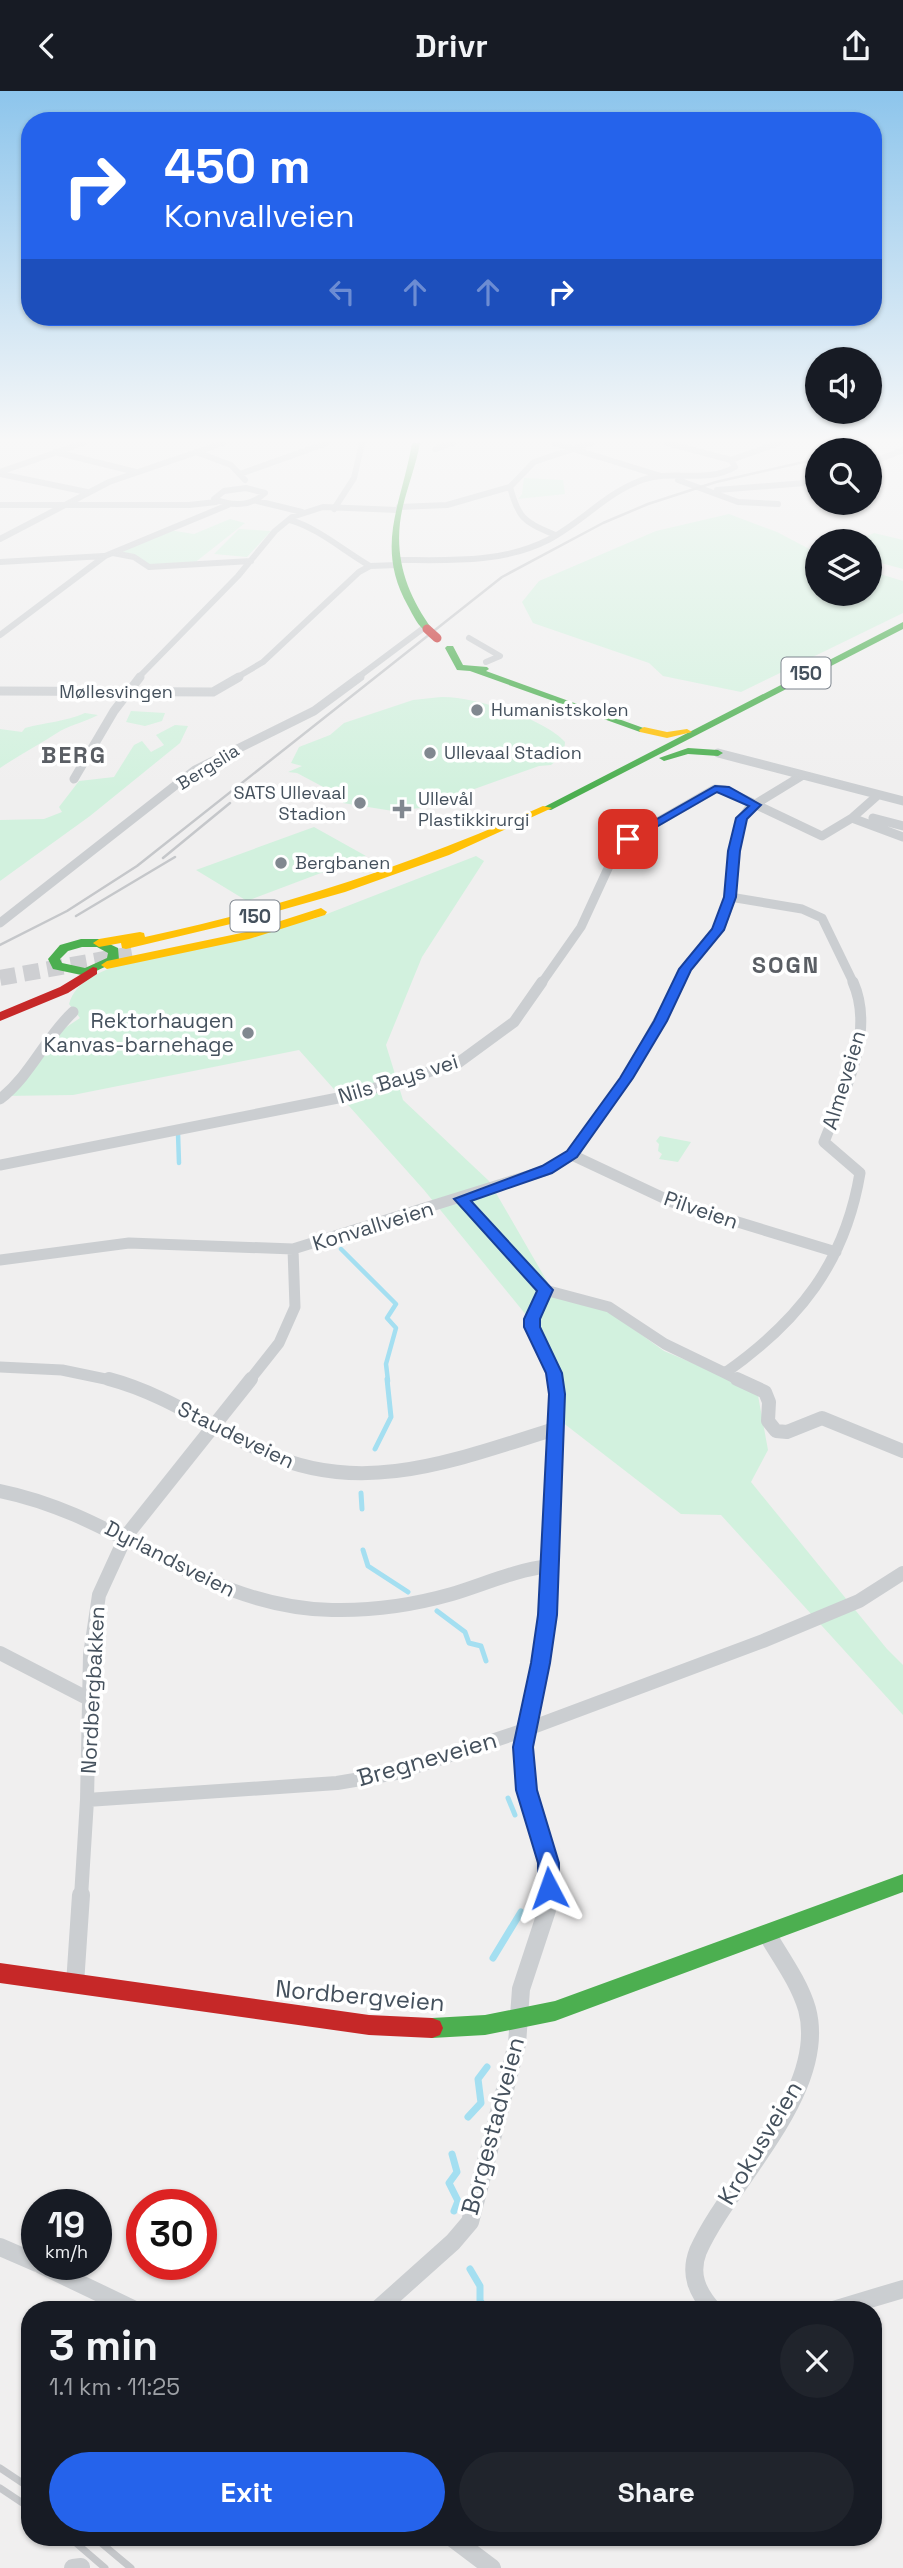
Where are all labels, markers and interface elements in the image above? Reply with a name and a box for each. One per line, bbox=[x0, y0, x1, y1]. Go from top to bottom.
text: Drivr bbox=[415, 26, 488, 66]
icon: back bbox=[28, 27, 66, 65]
icon: share bbox=[837, 27, 875, 65]
text: 450 m bbox=[164, 135, 311, 197]
icon: right bbox=[49, 140, 140, 231]
text: Konvallveien bbox=[164, 196, 355, 236]
icon: left bbox=[323, 273, 361, 311]
icon: ahead bbox=[396, 273, 434, 311]
icon: ahead bbox=[469, 273, 507, 311]
icon: right bbox=[542, 273, 580, 311]
map controls bbox=[805, 347, 882, 606]
button: sound bbox=[805, 347, 882, 424]
button: search bbox=[805, 438, 882, 515]
button: layers bbox=[805, 529, 882, 606]
road number: 150 bbox=[782, 657, 830, 688]
street label: Møllesvingen bbox=[59, 680, 173, 703]
place label: Humanistskolen bbox=[491, 698, 629, 721]
marker: Humanistskolen bbox=[469, 702, 485, 718]
street label: Bergslia bbox=[172, 738, 243, 795]
district label: BERG bbox=[41, 740, 107, 770]
place label: Ullevaal Stadion bbox=[444, 741, 582, 764]
marker: Ullevaal Stadion bbox=[422, 745, 438, 761]
place label: SATS Ullevaal Stadion bbox=[233, 781, 346, 825]
place label: Ullevål Plastikkirurgi bbox=[418, 787, 529, 831]
marker: SATS Ullevaal Stadion bbox=[352, 795, 368, 811]
marker: Ullevål Plastikkirurgi bbox=[392, 799, 412, 819]
pin bbox=[598, 809, 658, 869]
icon: arrive bbox=[609, 820, 647, 858]
place label: Bergbanen bbox=[295, 851, 390, 874]
marker: Bergbanen bbox=[273, 855, 289, 871]
road number: 150 bbox=[230, 901, 280, 931]
district label: SOGN bbox=[752, 950, 820, 980]
place label: Rektorhaugen Kanvas-barnehage bbox=[44, 1007, 234, 1058]
marker: Rektorhaugen Kanvas-barnehage bbox=[240, 1025, 256, 1041]
street label: Almeveien bbox=[816, 1027, 871, 1133]
street label: Nils Bays vei bbox=[335, 1047, 461, 1110]
street label: Pilveien bbox=[661, 1184, 742, 1235]
street label: Konvallveien bbox=[309, 1194, 437, 1257]
street label: Staudeveien bbox=[173, 1395, 299, 1474]
street label: Dyrlandsveien bbox=[100, 1514, 240, 1603]
street label: Nordbergbakken bbox=[75, 1605, 110, 1775]
street label: Bregneveien bbox=[353, 1724, 500, 1793]
position arrow bbox=[512, 1851, 586, 1925]
street label: Nordbergveien bbox=[274, 1973, 446, 2018]
street label: Borgestadveien bbox=[454, 2034, 531, 2218]
street label: Krokusveien bbox=[710, 2075, 809, 2210]
speed limit sign: 30 bbox=[126, 2189, 217, 2280]
text: 19 bbox=[48, 2203, 85, 2247]
text: km/h bbox=[45, 2240, 88, 2263]
text: 3 min bbox=[49, 2319, 158, 2372]
button: close bbox=[780, 2324, 854, 2398]
text: 1.1 km · 11:25 bbox=[49, 2372, 180, 2402]
button: Exit bbox=[49, 2452, 445, 2532]
button: Share bbox=[459, 2452, 854, 2532]

